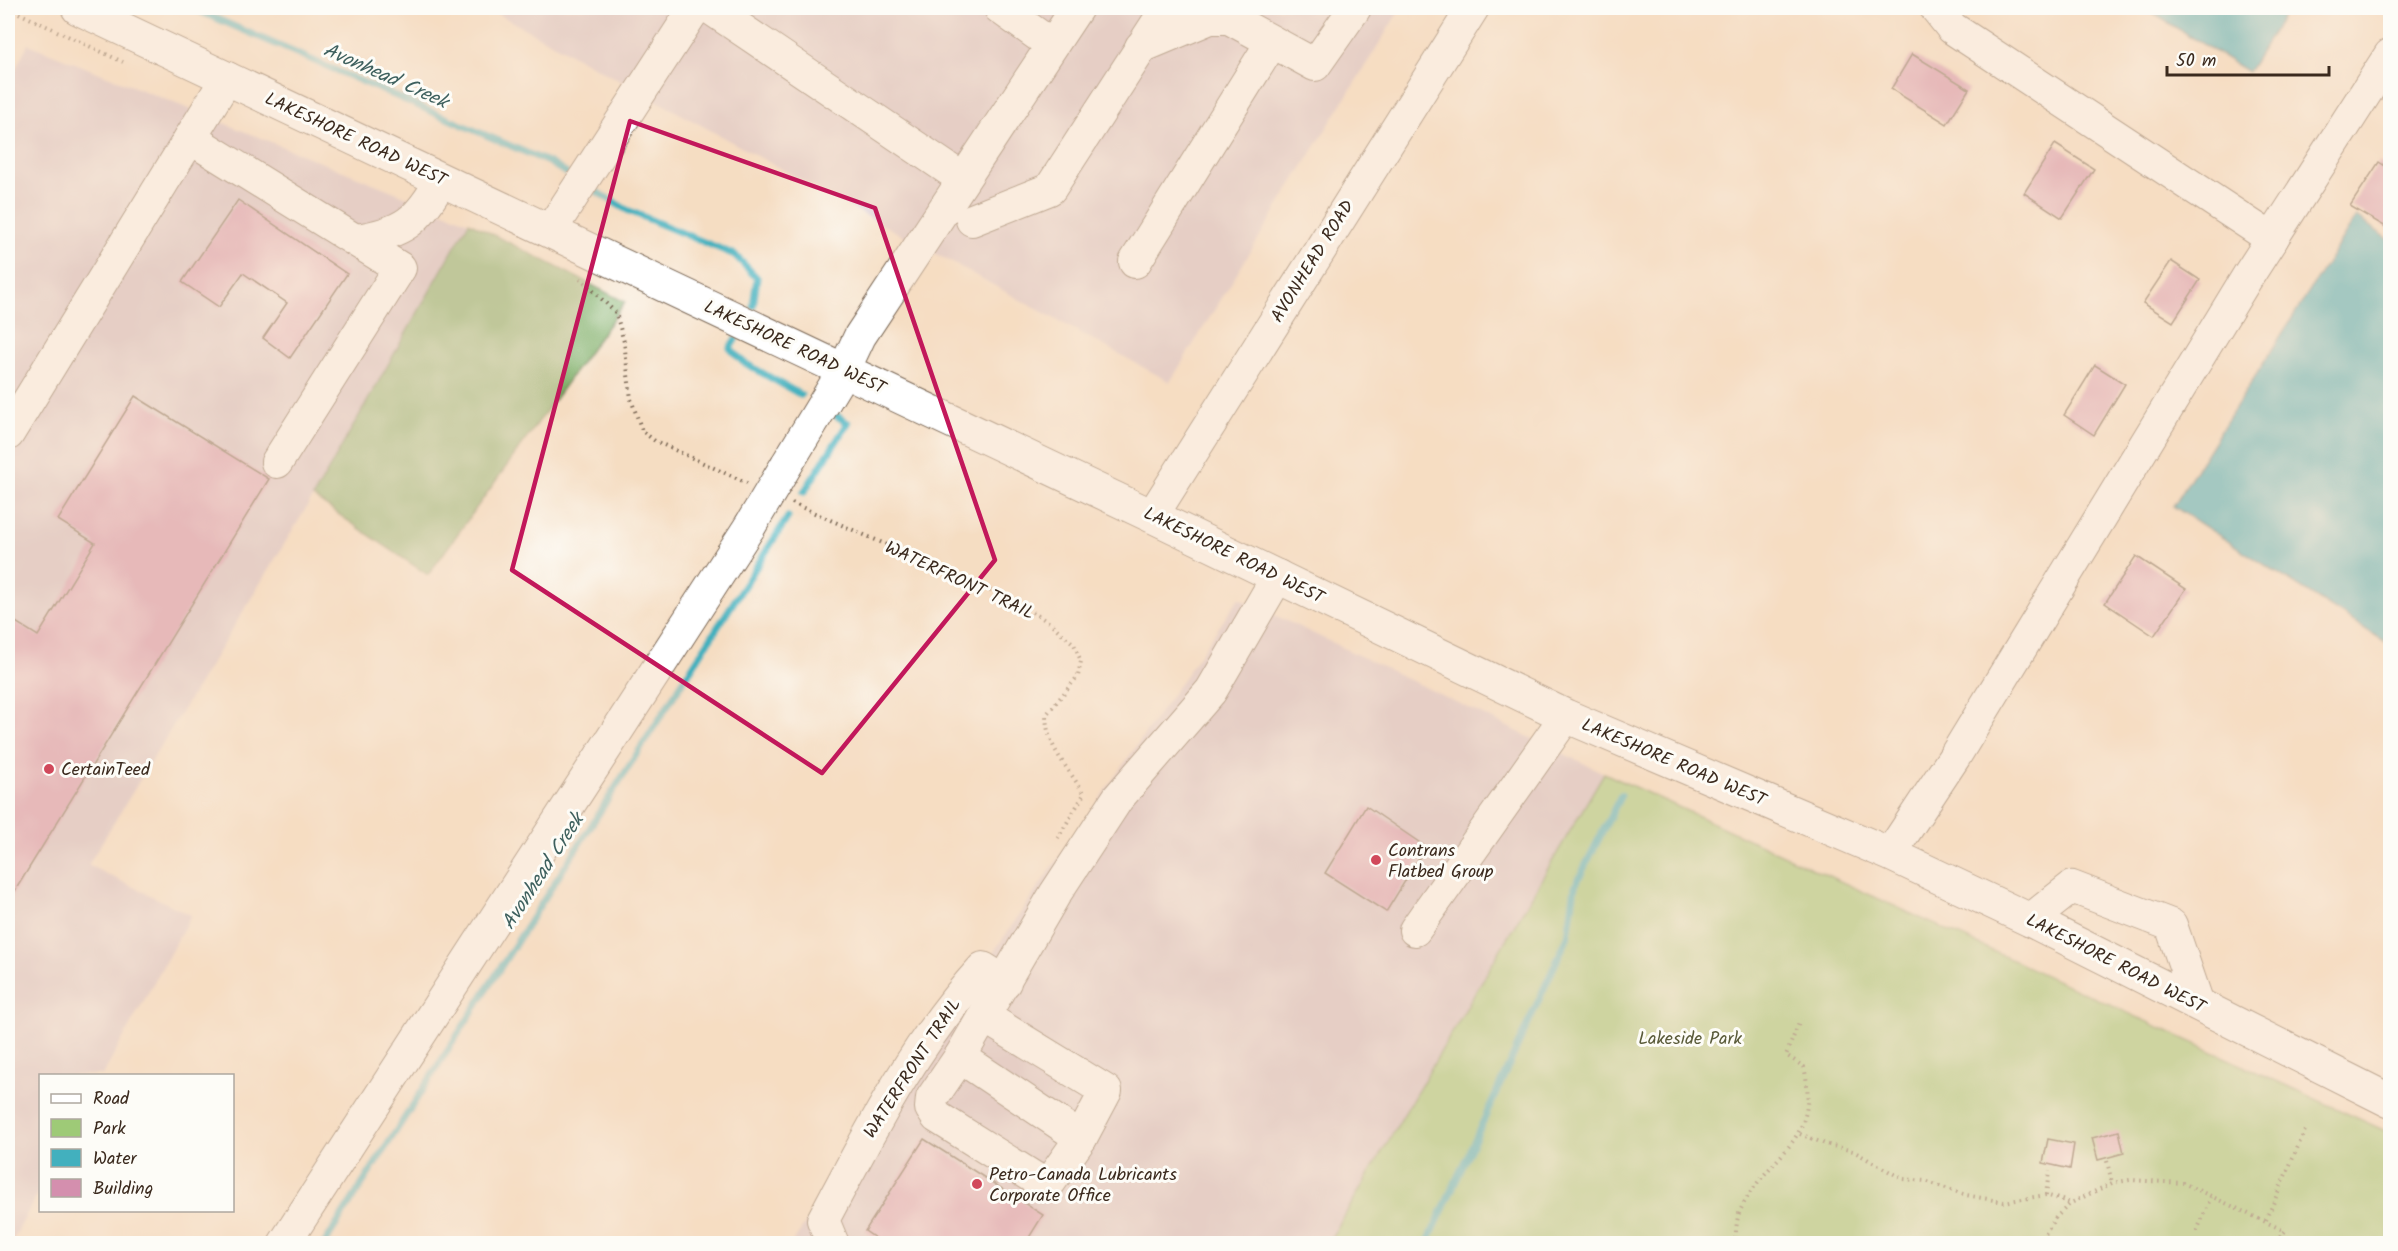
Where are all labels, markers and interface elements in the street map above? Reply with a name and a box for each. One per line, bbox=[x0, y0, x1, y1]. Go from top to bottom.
water label: Avonhead Creek bbox=[318, 35, 455, 120]
scale bar bbox=[2167, 39, 2329, 77]
text: 50 m bbox=[2176, 47, 2216, 76]
street label: LAKESHORE ROAD WEST bbox=[260, 85, 452, 196]
street label: AVONHEAD ROAD bbox=[1264, 194, 1363, 329]
street label: LAKESHORE ROAD WEST bbox=[699, 293, 891, 404]
street label: LAKESHORE ROAD WEST bbox=[1138, 500, 1330, 613]
street label: WATERFRONT TRAIL bbox=[880, 534, 1039, 629]
street label: LAKESHORE ROAD WEST bbox=[1577, 711, 1771, 816]
place label: CertainTeed bbox=[61, 756, 151, 785]
marker: CertainTeed bbox=[42, 762, 56, 776]
water label: Avonhead Creek bbox=[494, 805, 595, 937]
place label: Contrans Flatbed Group bbox=[1388, 837, 1494, 887]
marker: Contrans Flatbed Group bbox=[1369, 853, 1383, 867]
street label: LAKESHORE ROAD WEST bbox=[2021, 906, 2211, 1023]
street label: WATERFRONT TRAIL bbox=[857, 993, 970, 1145]
park label: Lakeside Park bbox=[1638, 1025, 1742, 1054]
legend bbox=[39, 1074, 234, 1212]
text: Road bbox=[93, 1085, 130, 1114]
text: Park bbox=[93, 1115, 126, 1144]
text: Water bbox=[93, 1145, 138, 1174]
place label: Petro-Canada Lubricants Corporate Office bbox=[989, 1161, 1177, 1211]
text: Building bbox=[93, 1175, 153, 1204]
marker: Petro-Canada Lubricants Corporate Office bbox=[970, 1177, 984, 1191]

